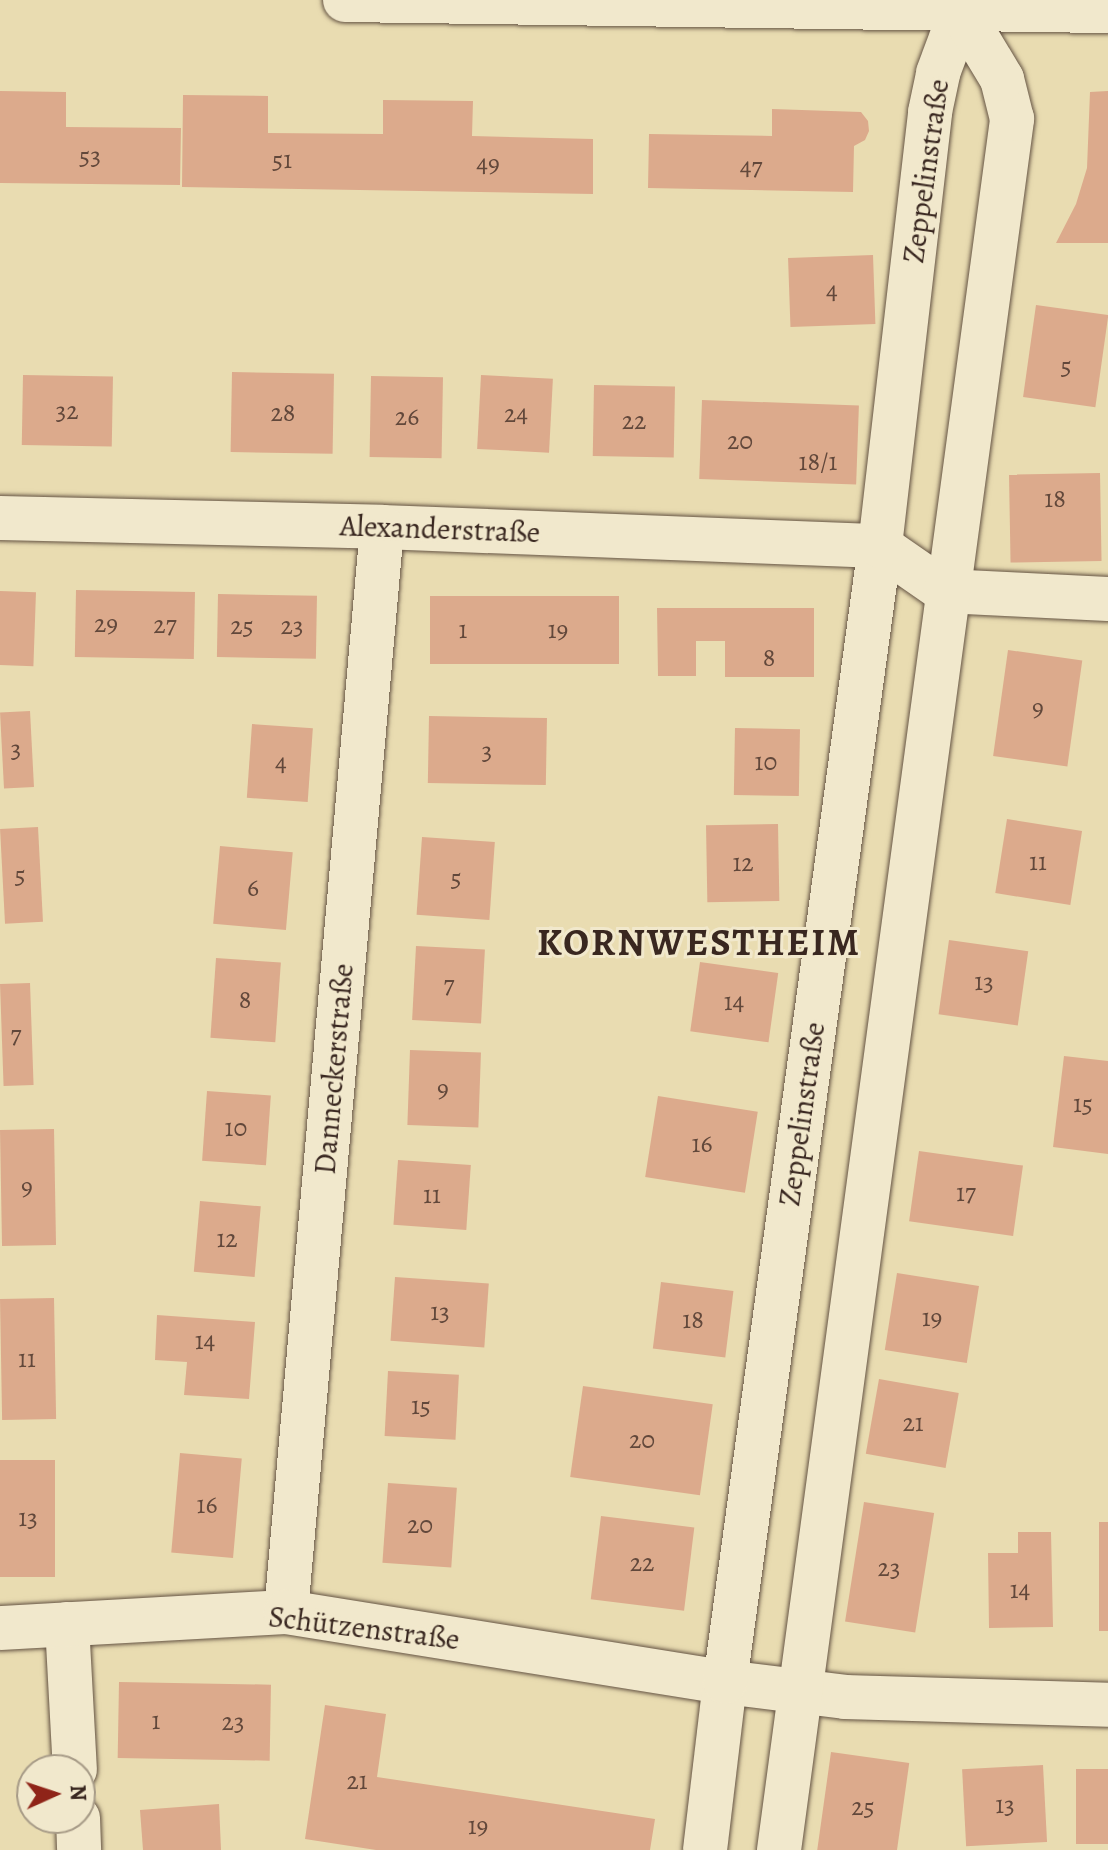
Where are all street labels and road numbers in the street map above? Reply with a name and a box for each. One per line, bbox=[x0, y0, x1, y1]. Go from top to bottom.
street label: Zeppelinstraße bbox=[895, 77, 957, 265]
street label: Alexanderstraße bbox=[339, 508, 541, 550]
street label: Danneckerstraße bbox=[307, 962, 361, 1176]
street label: Zeppelinstraße bbox=[771, 1020, 833, 1208]
street label: Schützenstraße bbox=[266, 1598, 462, 1658]

